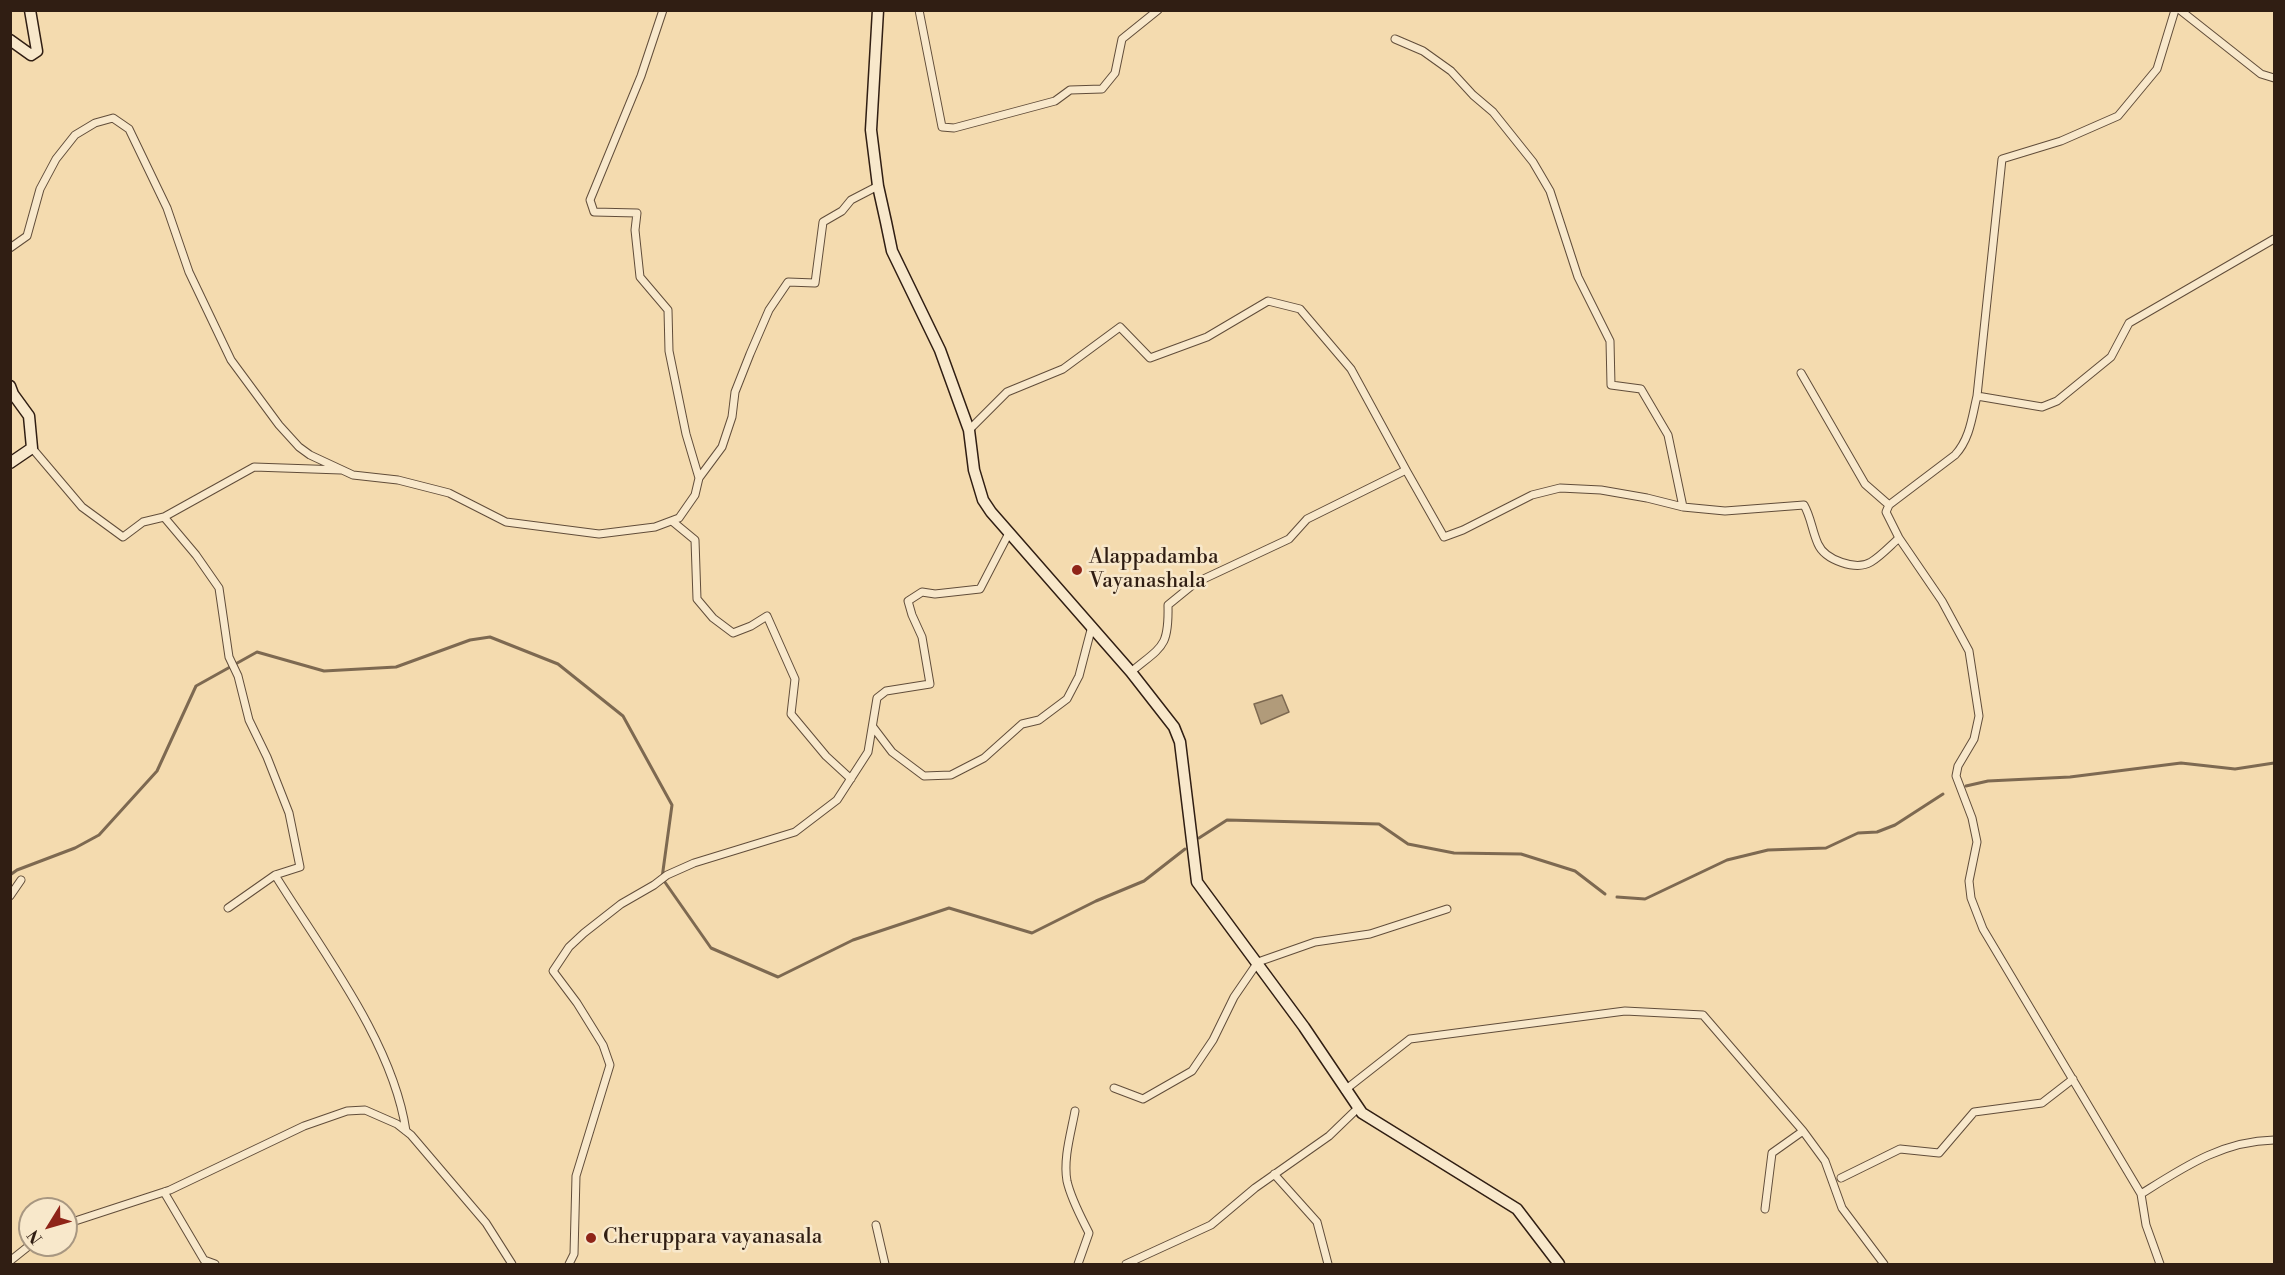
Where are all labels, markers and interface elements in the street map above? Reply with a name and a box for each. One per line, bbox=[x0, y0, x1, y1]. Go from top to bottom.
place label: Alappadamba Vayanashala bbox=[1089, 545, 1219, 595]
marker: Alappadamba Vayanashala bbox=[1070, 563, 1084, 577]
north arrow bbox=[18, 1197, 78, 1257]
place label: Cheruppara vayanasala bbox=[603, 1225, 822, 1251]
text: N bbox=[23, 1226, 47, 1248]
marker: Cheruppara vayanasala bbox=[584, 1231, 598, 1245]

